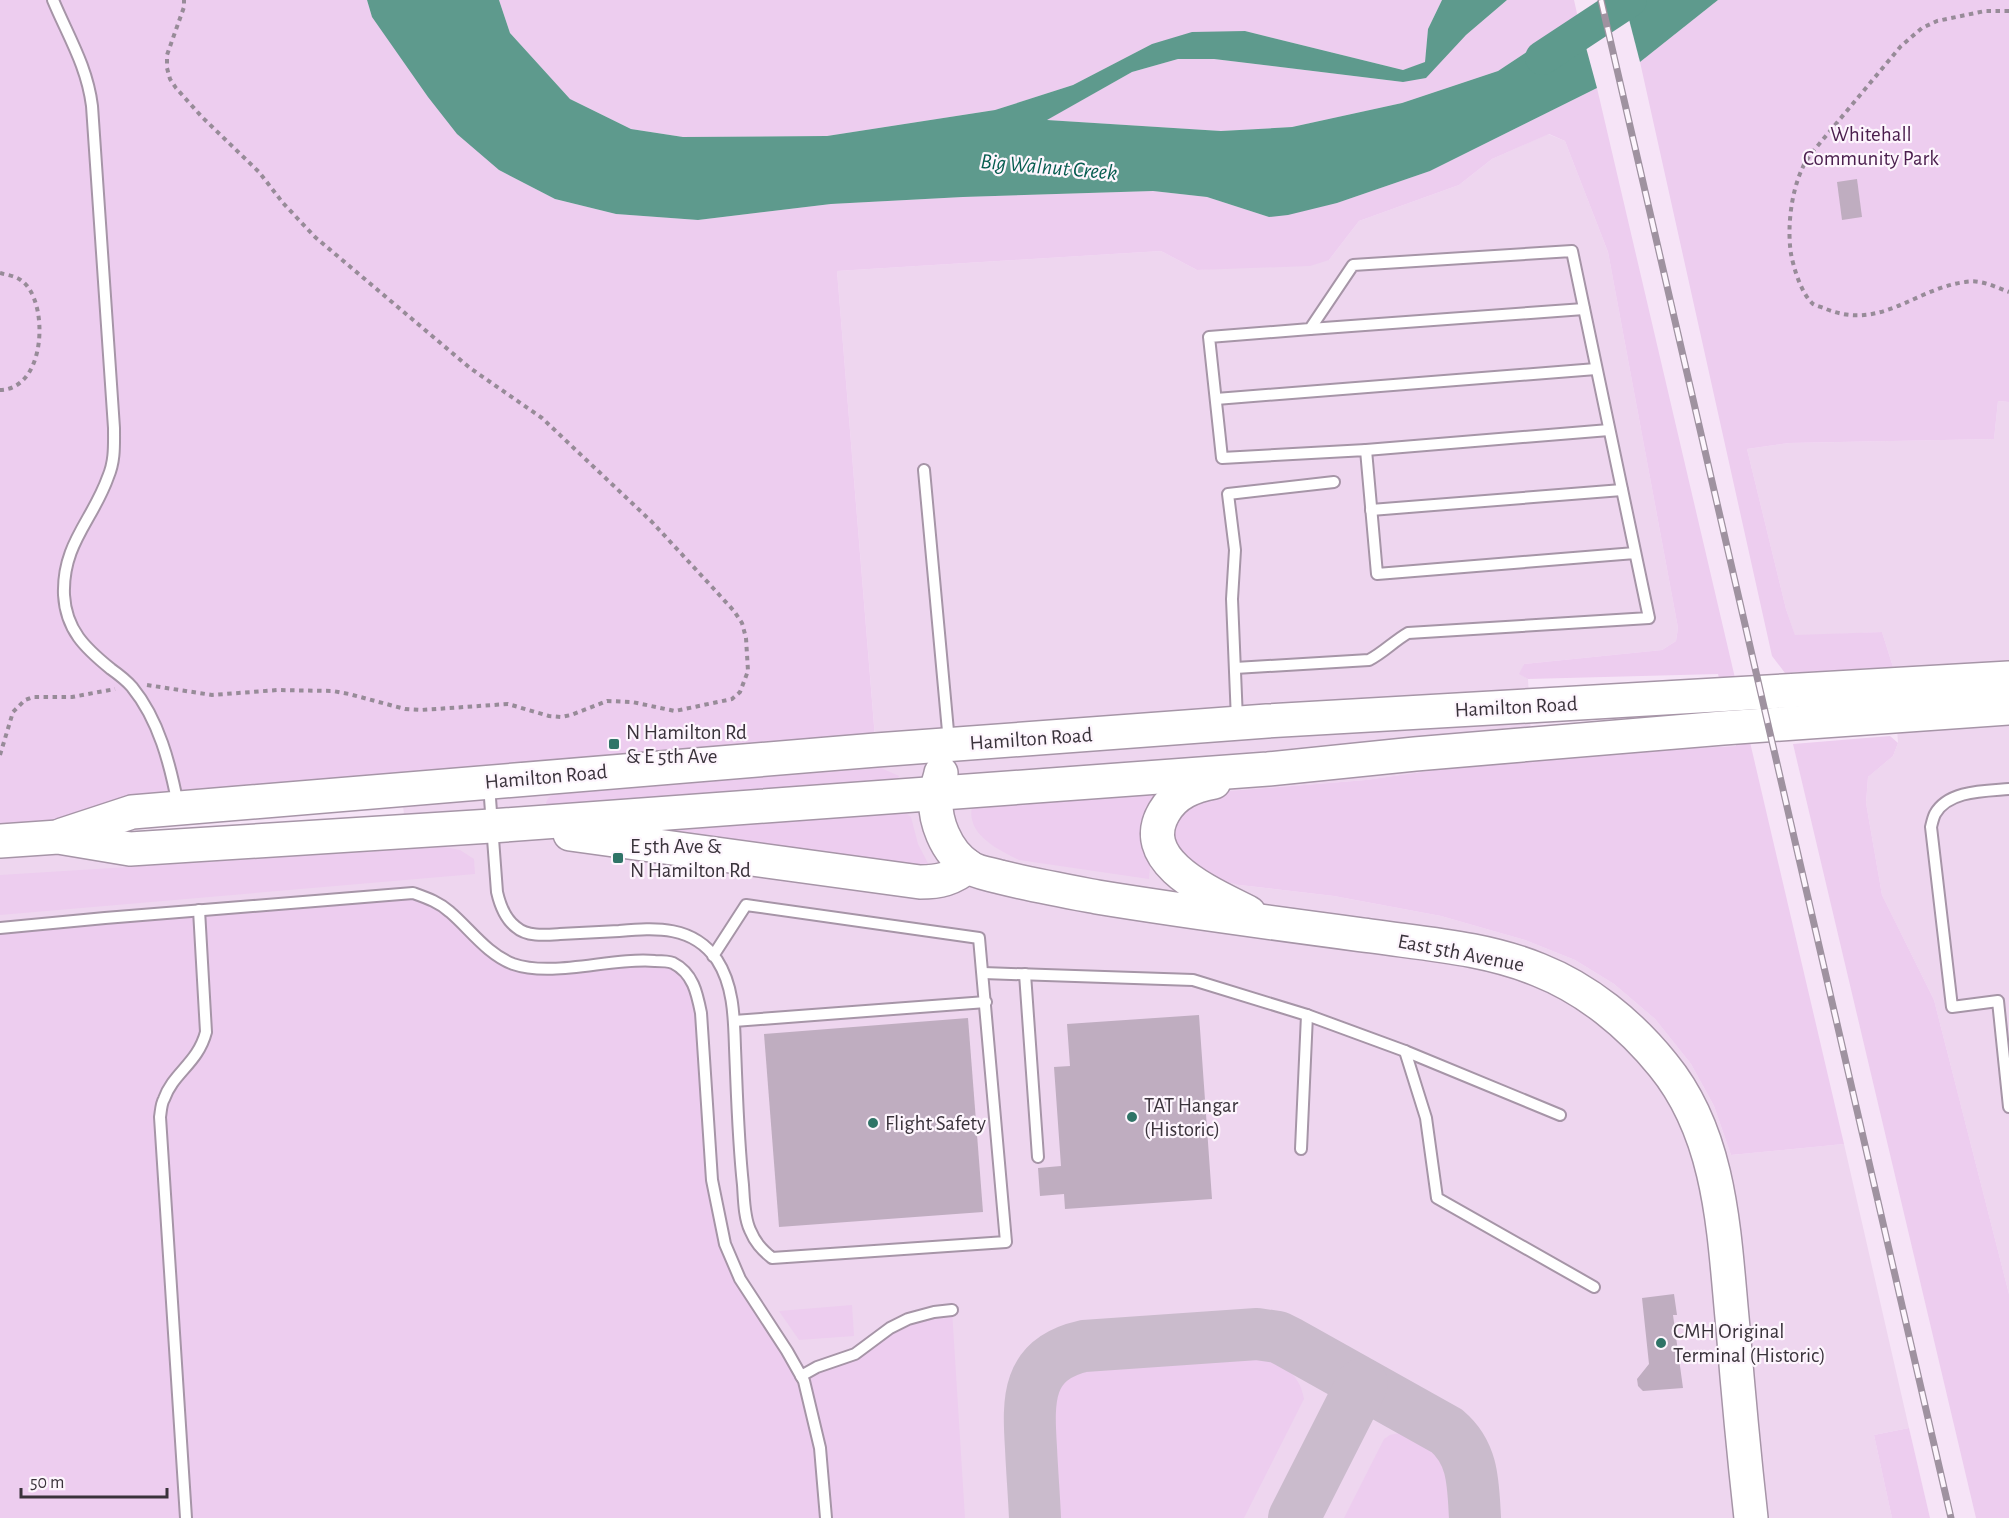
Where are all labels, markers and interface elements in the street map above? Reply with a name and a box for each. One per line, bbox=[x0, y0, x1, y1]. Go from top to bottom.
park label: Whitehall Community Park bbox=[1803, 124, 1939, 169]
water label: Big Walnut Creek bbox=[980, 150, 1118, 184]
street label: Hamilton Road bbox=[1454, 693, 1578, 721]
place label: N Hamilton Rd & E 5th Ave bbox=[626, 722, 747, 767]
street label: Hamilton Road bbox=[969, 724, 1093, 754]
marker: N Hamilton Rd & E 5th Ave bbox=[607, 737, 621, 751]
street label: Hamilton Road bbox=[484, 761, 608, 793]
place label: E 5th Ave & N Hamilton Rd bbox=[630, 836, 751, 881]
marker: E 5th Ave & N Hamilton Rd bbox=[611, 851, 625, 865]
street label: East 5th Avenue bbox=[1396, 930, 1526, 976]
place label: TAT Hangar (Historic) bbox=[1144, 1095, 1239, 1140]
marker: TAT Hangar (Historic) bbox=[1125, 1110, 1139, 1124]
place label: Flight Safety bbox=[885, 1113, 986, 1134]
marker: Flight Safety bbox=[866, 1116, 880, 1130]
place label: CMH Original Terminal (Historic) bbox=[1673, 1321, 1826, 1366]
marker: CMH Original Terminal (Historic) bbox=[1654, 1336, 1668, 1350]
scale bar bbox=[21, 1461, 166, 1499]
text: 50 m bbox=[30, 1474, 64, 1492]

